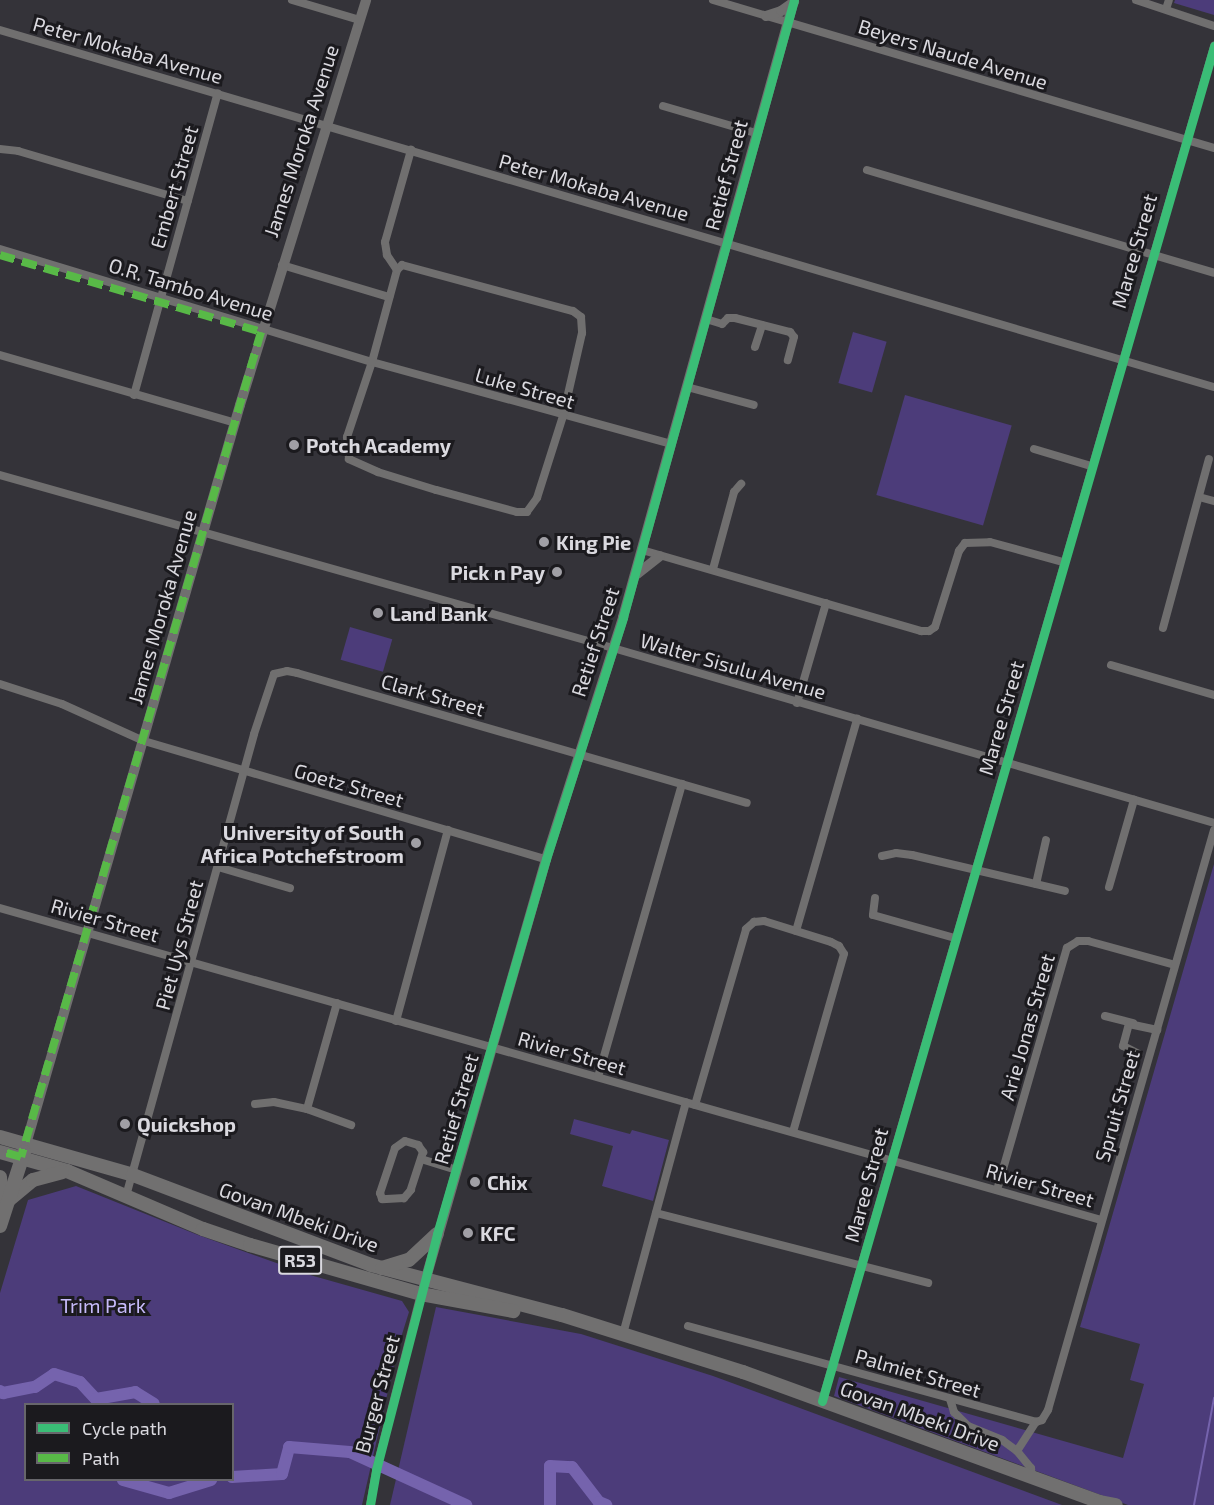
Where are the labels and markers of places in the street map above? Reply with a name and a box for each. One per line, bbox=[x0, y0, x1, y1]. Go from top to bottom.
place label: Potch Academy bbox=[306, 433, 452, 457]
marker: Potch Academy bbox=[287, 438, 301, 452]
place label: King Pie bbox=[556, 530, 631, 554]
marker: King Pie bbox=[537, 535, 551, 549]
place label: Pick n Pay bbox=[450, 560, 545, 584]
marker: Pick n Pay bbox=[550, 565, 564, 579]
place label: Land Bank bbox=[390, 601, 488, 625]
marker: Land Bank bbox=[371, 606, 385, 620]
place label: University of South Africa Potchefstroom bbox=[201, 820, 404, 867]
marker: University of South Africa Potchefstroom bbox=[409, 836, 423, 850]
place label: Quickshop bbox=[137, 1112, 236, 1136]
marker: Quickshop bbox=[118, 1117, 132, 1131]
place label: Chix bbox=[487, 1170, 528, 1194]
marker: Chix bbox=[468, 1175, 482, 1189]
place label: KFC bbox=[480, 1221, 516, 1245]
marker: KFC bbox=[461, 1226, 475, 1240]

